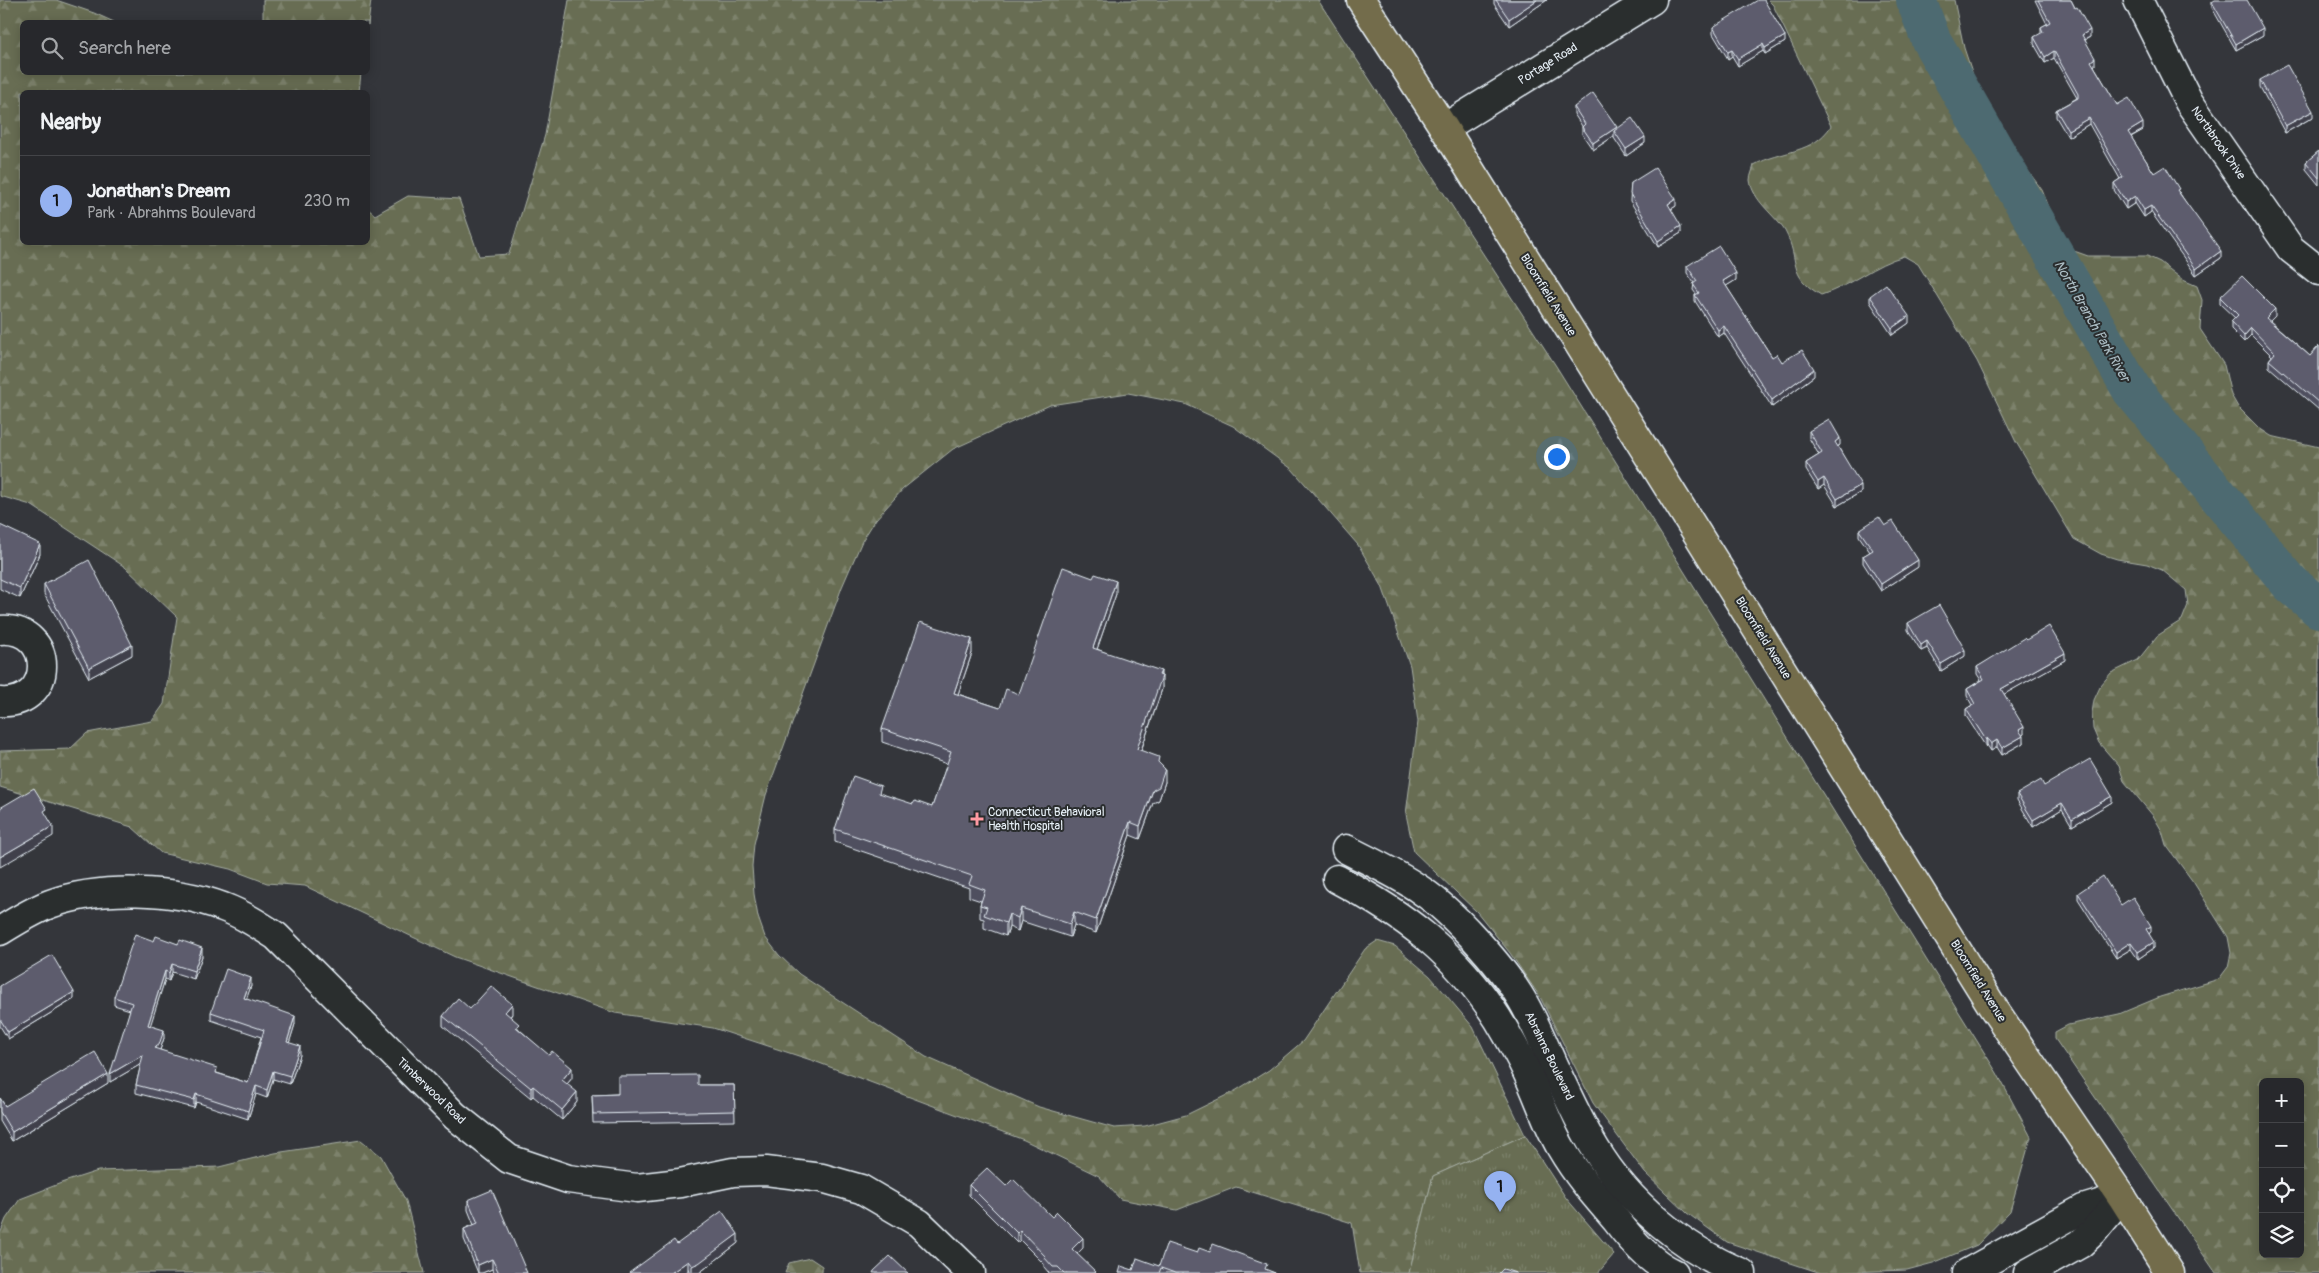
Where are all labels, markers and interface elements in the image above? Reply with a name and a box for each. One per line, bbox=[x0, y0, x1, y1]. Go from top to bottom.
search box bbox=[20, 20, 370, 75]
icon: search bbox=[38, 34, 66, 62]
text: Search here bbox=[78, 36, 171, 60]
street label: Portage Road bbox=[1516, 40, 1581, 88]
street label: Northbrook Drive bbox=[2187, 104, 2249, 182]
text: Nearby bbox=[40, 109, 101, 136]
text: Jonathan's Dream bbox=[87, 179, 231, 203]
text: 1 bbox=[53, 191, 59, 211]
text: 230 m bbox=[304, 191, 350, 211]
text: Park · Abrahms Boulevard bbox=[87, 203, 256, 223]
street label: Bloomfield Avenue bbox=[1517, 251, 1579, 339]
water label: North Branch Park River bbox=[2050, 257, 2135, 387]
your location bbox=[1544, 444, 1570, 470]
street label: Bloomfield Avenue bbox=[1732, 594, 1794, 682]
place label: Connecticut Behavioral Health Hospital bbox=[988, 805, 1105, 834]
marker: Connecticut Behavioral Health Hospital bbox=[970, 812, 984, 826]
street label: Bloomfield Avenue bbox=[1947, 937, 2009, 1025]
street label: Abrahms Boulevard bbox=[1521, 1009, 1577, 1103]
street label: Timberwood Road bbox=[394, 1054, 469, 1128]
map controls bbox=[2259, 1078, 2304, 1258]
button: + bbox=[2259, 1078, 2304, 1123]
button: − bbox=[2259, 1123, 2304, 1168]
button: locate bbox=[2259, 1168, 2304, 1213]
pin: 1 bbox=[1484, 1171, 1516, 1212]
button: layers bbox=[2259, 1213, 2304, 1258]

